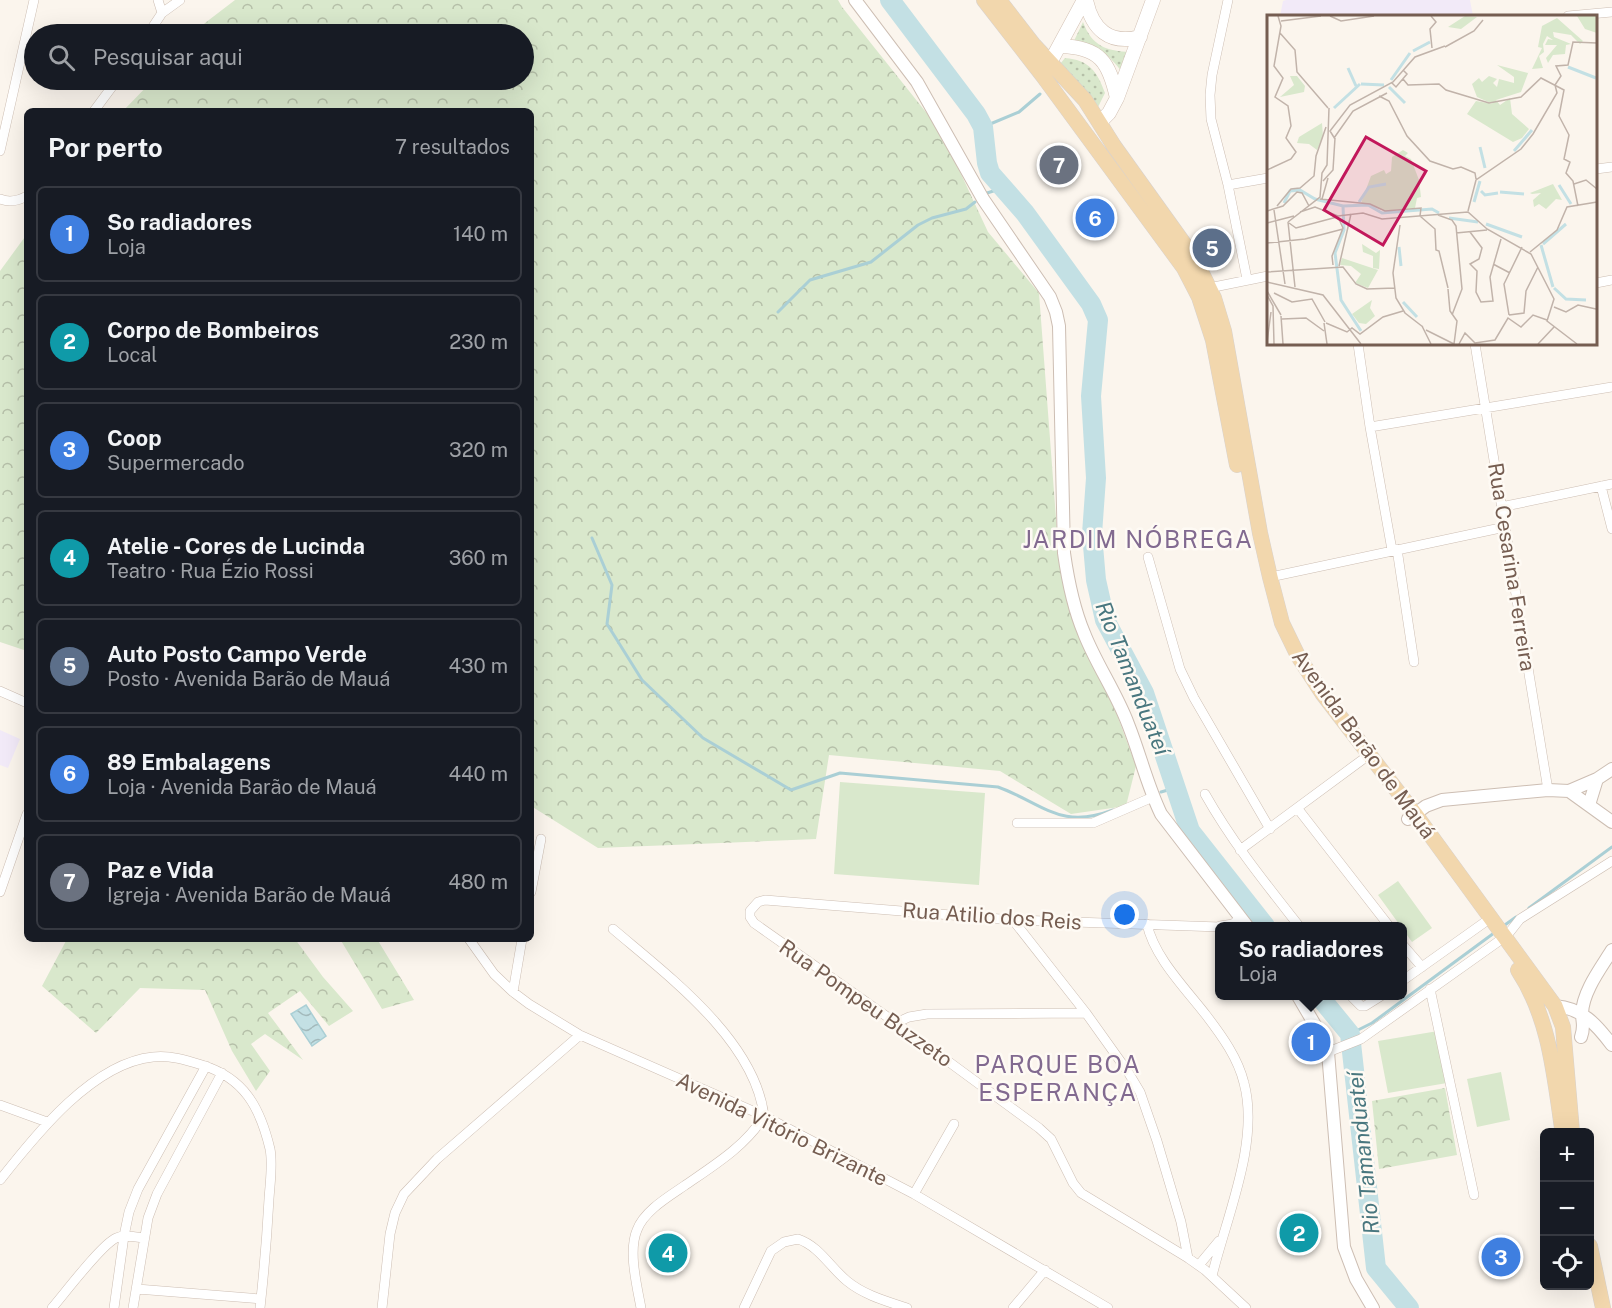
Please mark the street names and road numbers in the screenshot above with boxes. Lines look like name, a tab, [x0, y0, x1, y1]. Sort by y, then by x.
street label: Rua Cesarina Ferreira	[1483, 461, 1541, 673]
street label: Avenida Barão de Mauá	[1287, 645, 1441, 843]
street label: Rua Atilio dos Reis	[901, 897, 1083, 935]
street label: Rua Pompeu Buzzeto	[775, 934, 957, 1072]
street label: Avenida Vitório Brizante	[672, 1067, 892, 1191]

